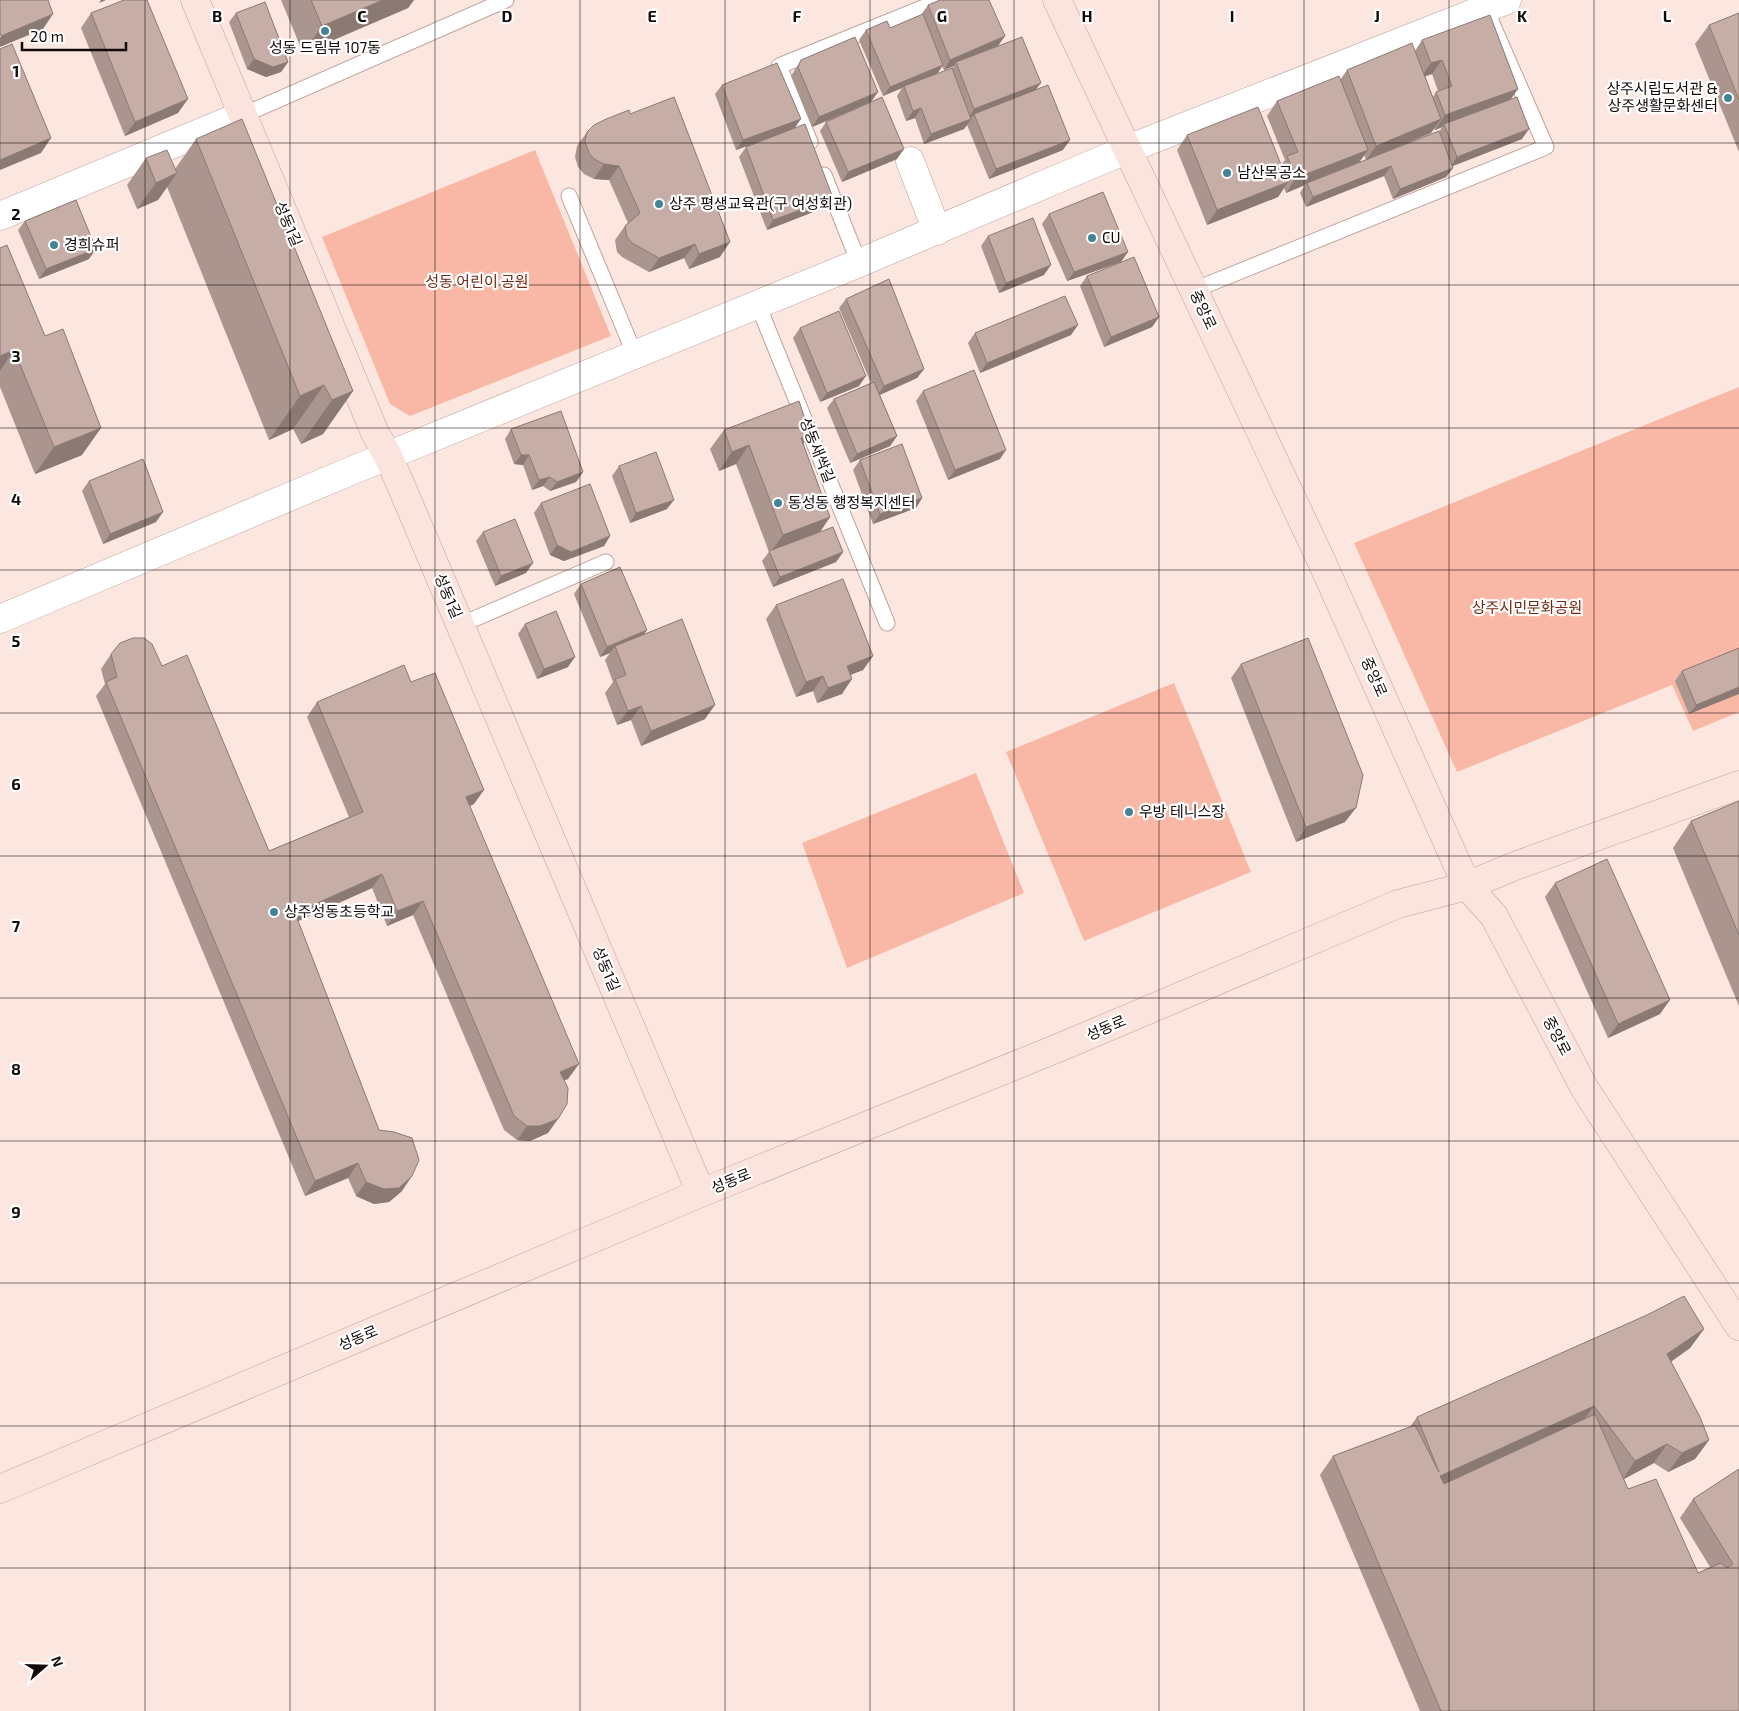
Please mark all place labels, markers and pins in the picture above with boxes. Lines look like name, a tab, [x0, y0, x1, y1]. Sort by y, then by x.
marker: 성동 드림뷰 107동	[319, 25, 331, 37]
place label: 성동 드림뷰 107동	[269, 38, 381, 56]
place label: 상주시립도서관 & 상주생활문화센터	[1606, 79, 1718, 114]
marker: 상주시립도서관 & 상주생활문화센터	[1722, 92, 1734, 104]
place label: 남산목공소	[1237, 163, 1306, 181]
marker: 남산목공소	[1221, 167, 1233, 179]
place label: 상주 평생교육관(구 여성회관)	[669, 194, 852, 212]
marker: 상주 평생교육관(구 여성회관)	[653, 198, 665, 210]
place label: CU	[1102, 228, 1121, 246]
marker: CU	[1086, 232, 1098, 244]
place label: 경희슈퍼	[64, 235, 119, 253]
marker: 경희슈퍼	[48, 239, 60, 251]
place label: 동성동 행정복지센터	[788, 493, 916, 511]
marker: 동성동 행정복지센터	[772, 497, 784, 509]
place label: 우방 테니스장	[1139, 802, 1225, 820]
marker: 우방 테니스장	[1123, 806, 1135, 818]
place label: 상주성동초등학교	[284, 902, 394, 920]
marker: 상주성동초등학교	[268, 906, 280, 918]

